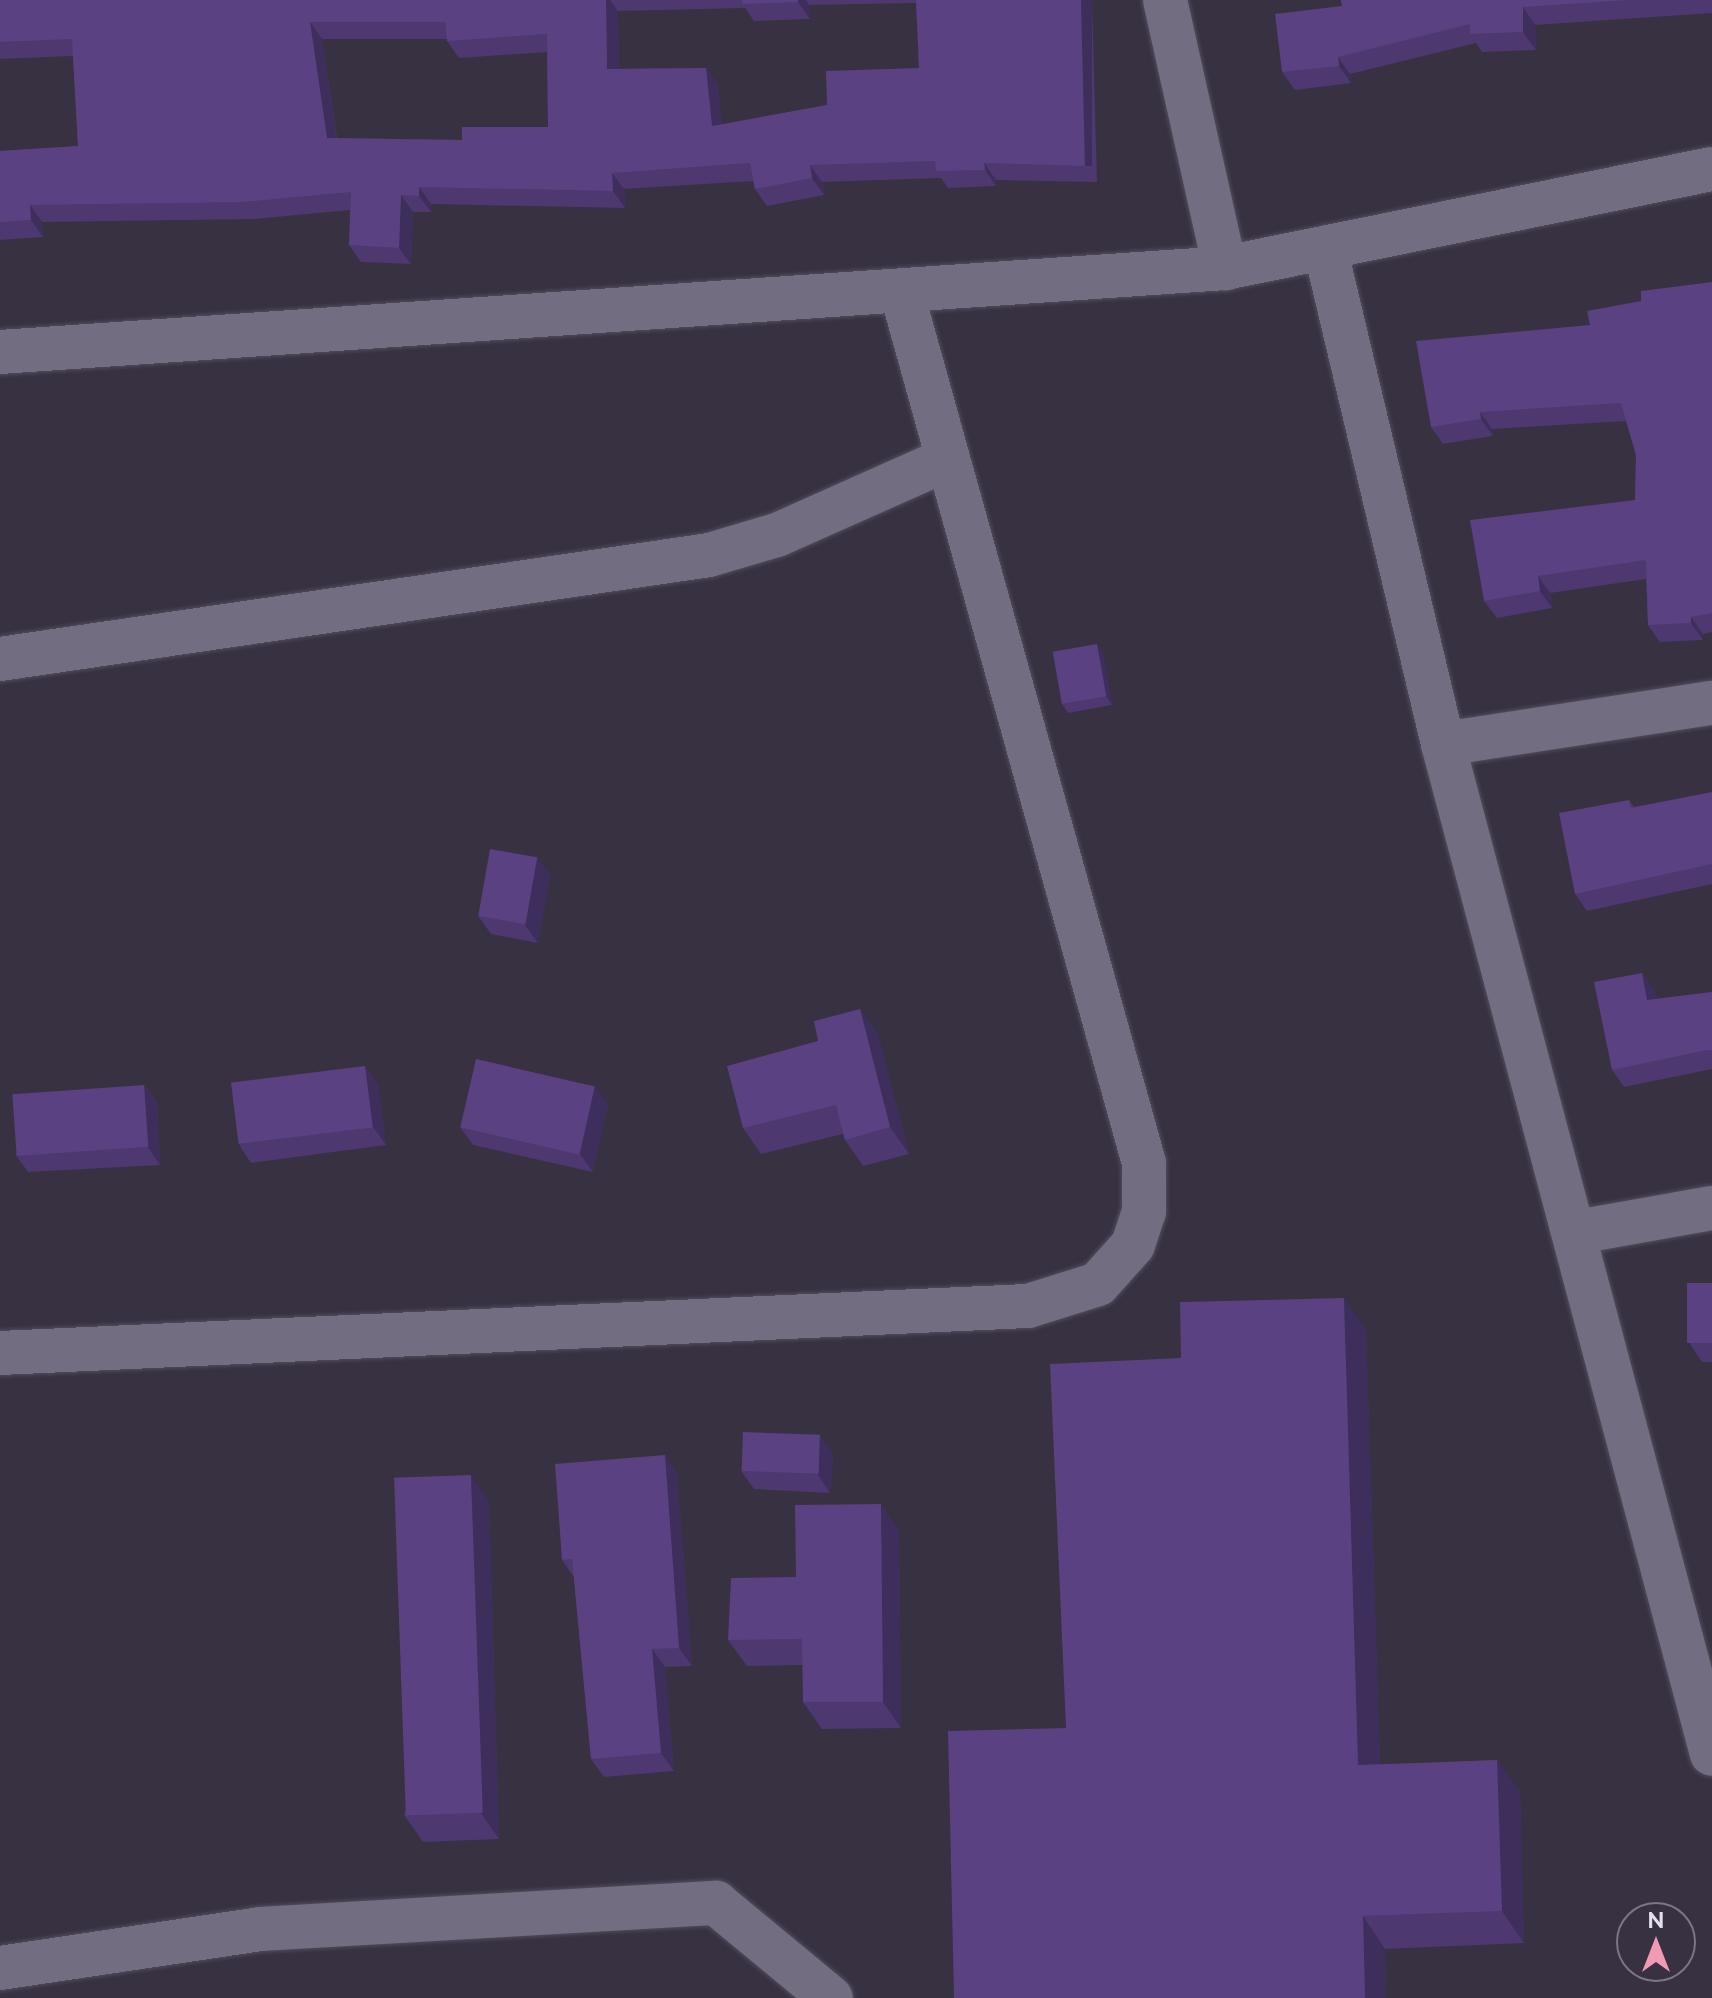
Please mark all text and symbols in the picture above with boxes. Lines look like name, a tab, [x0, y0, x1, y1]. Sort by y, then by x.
north arrow	[1616, 1902, 1696, 1982]
text: N	[1648, 1907, 1664, 1933]

